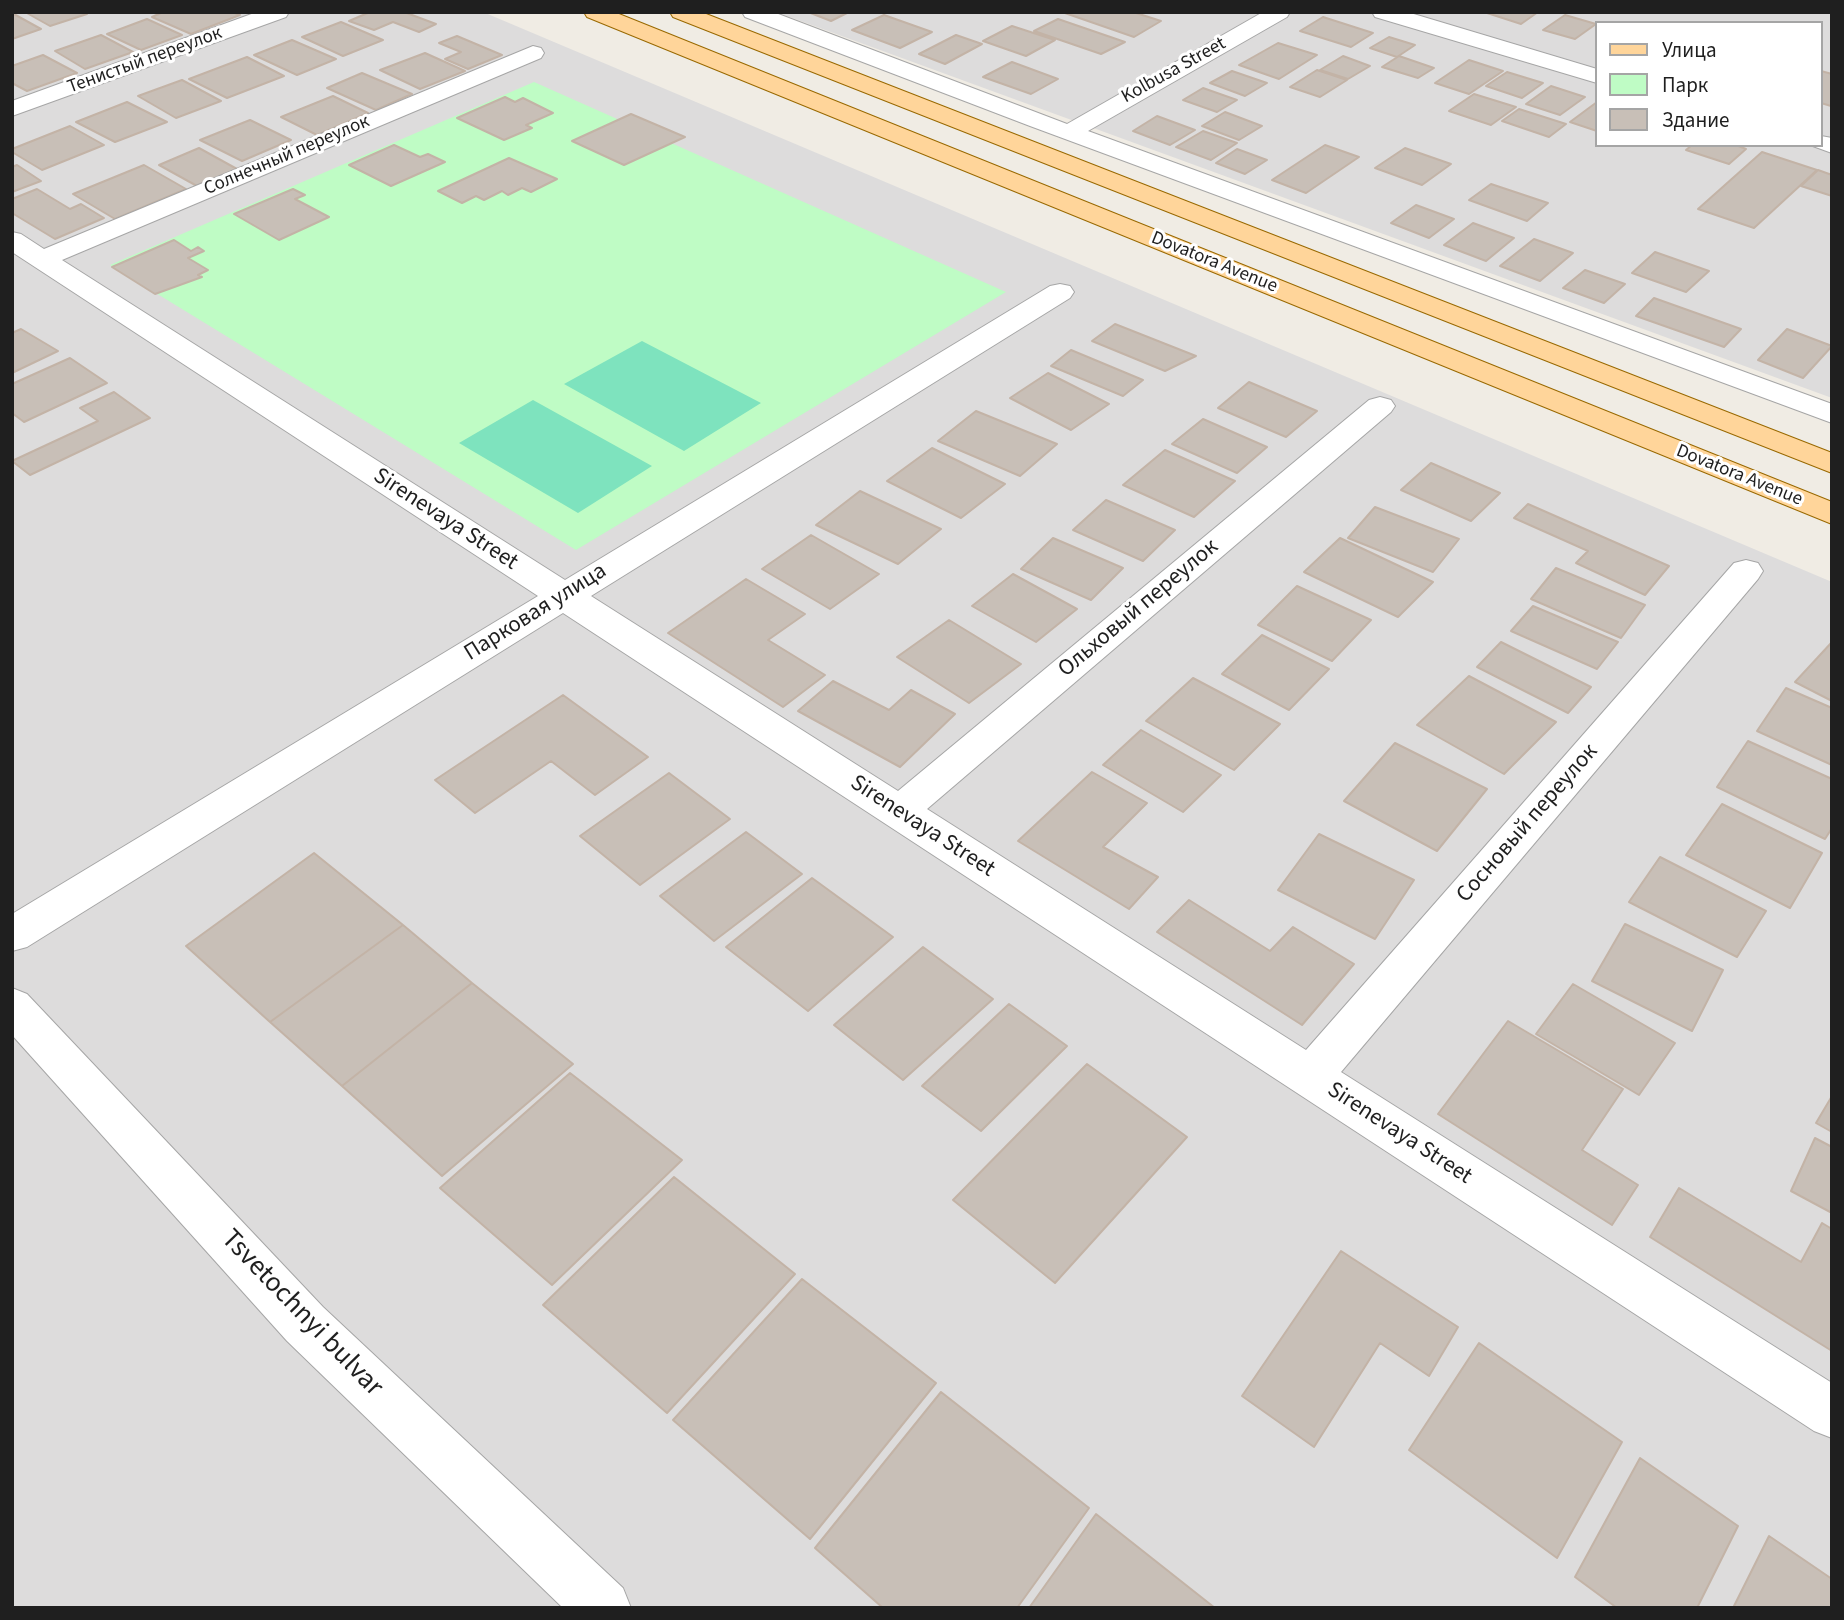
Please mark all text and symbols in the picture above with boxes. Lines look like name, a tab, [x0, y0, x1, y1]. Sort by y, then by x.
legend	[1596, 21, 1823, 147]
street label: Тенистый переулок	[65, 22, 225, 100]
street label: Kolbusa Street	[1118, 33, 1230, 109]
text: Улица	[1662, 35, 1717, 65]
text: Парк	[1662, 70, 1708, 100]
text: Здание	[1662, 105, 1730, 135]
street label: Солнечный переулок	[201, 111, 373, 201]
street label: Dovatora Avenue	[1147, 227, 1281, 299]
street label: Dovatora Avenue	[1672, 440, 1806, 512]
street label: Sirenevaya Street	[367, 463, 523, 577]
street label: Ольховый переулок	[1053, 534, 1225, 684]
street label: Парковая улица	[460, 558, 612, 668]
street label: Сосновый переулок	[1452, 739, 1604, 909]
street label: Sirenevaya Street	[844, 770, 1000, 884]
street label: Sirenevaya Street	[1321, 1077, 1477, 1191]
street label: Tsvetochnyi bulvar	[213, 1224, 389, 1404]

